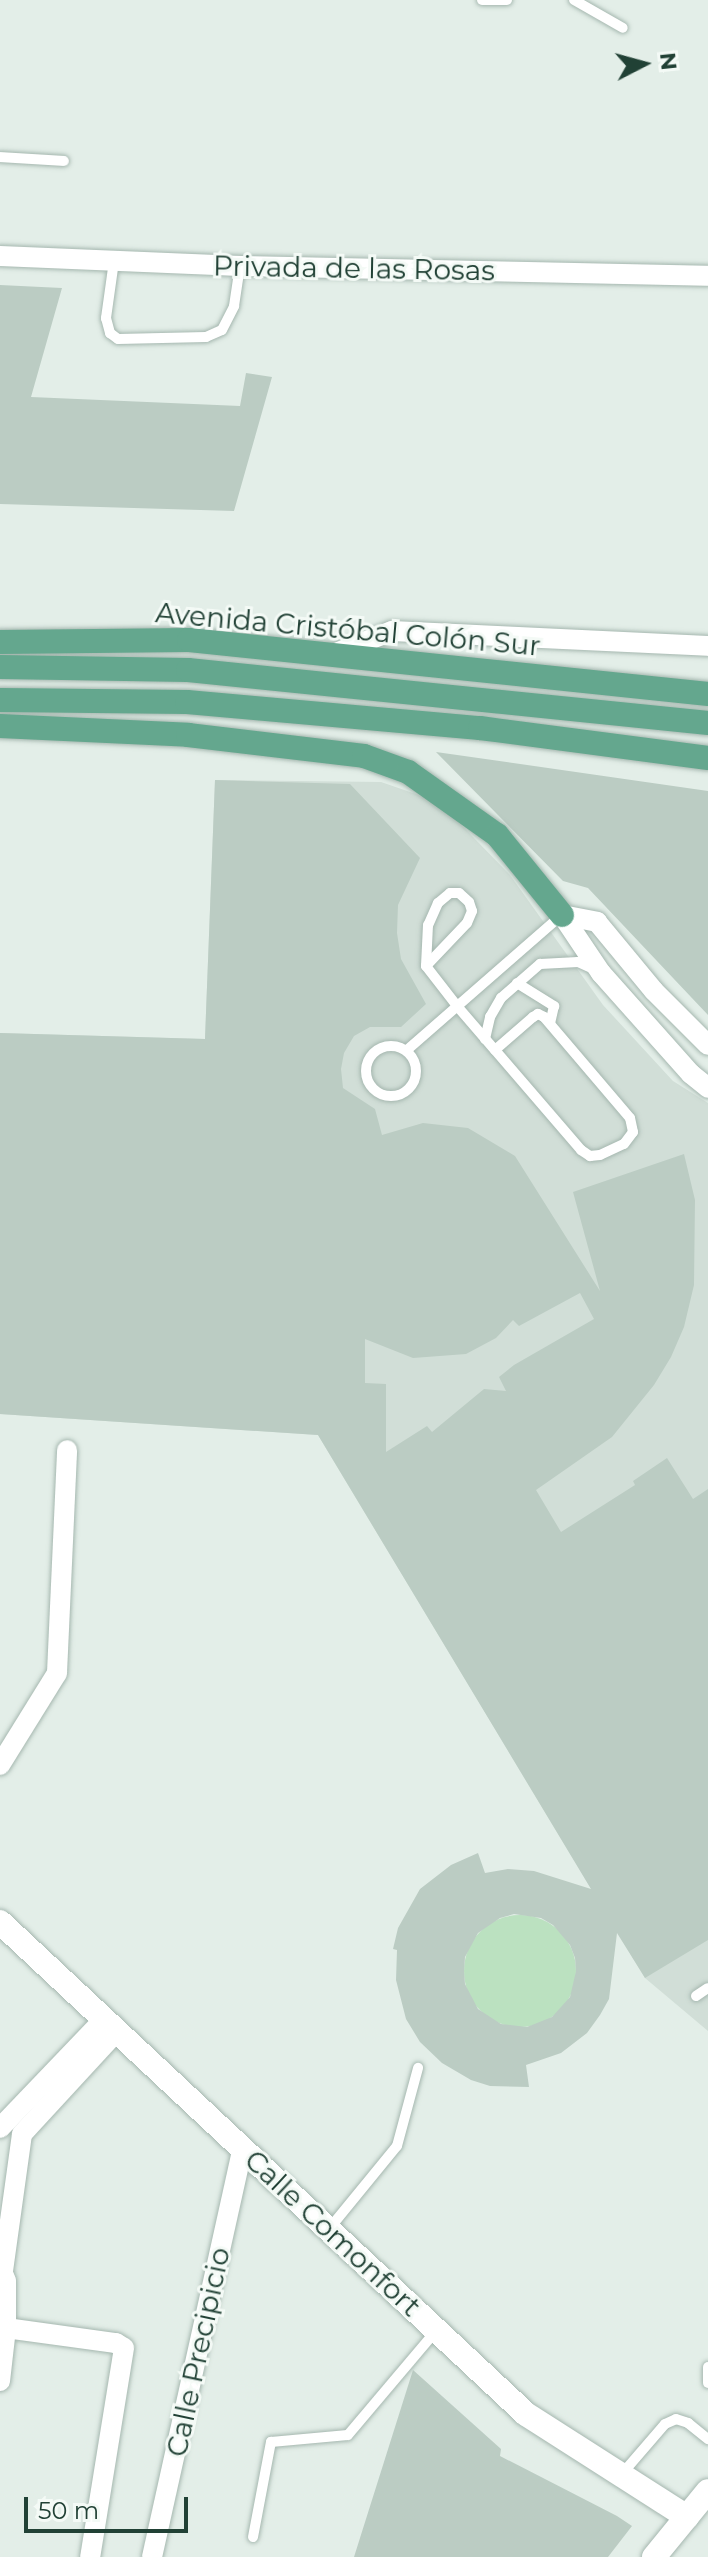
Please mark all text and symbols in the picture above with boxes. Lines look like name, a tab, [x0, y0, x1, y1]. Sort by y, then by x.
north arrow	[604, 24, 684, 104]
text: N	[654, 51, 683, 72]
street label: Privada de las Rosas	[213, 249, 495, 287]
street label: Avenida Cristóbal Colón Sur	[154, 595, 542, 663]
street label: Calle Comonfort	[238, 2143, 428, 2323]
street label: Calle Precipicio	[159, 2244, 237, 2460]
scale bar	[28, 2481, 192, 2531]
text: 50 m	[38, 2496, 99, 2525]

